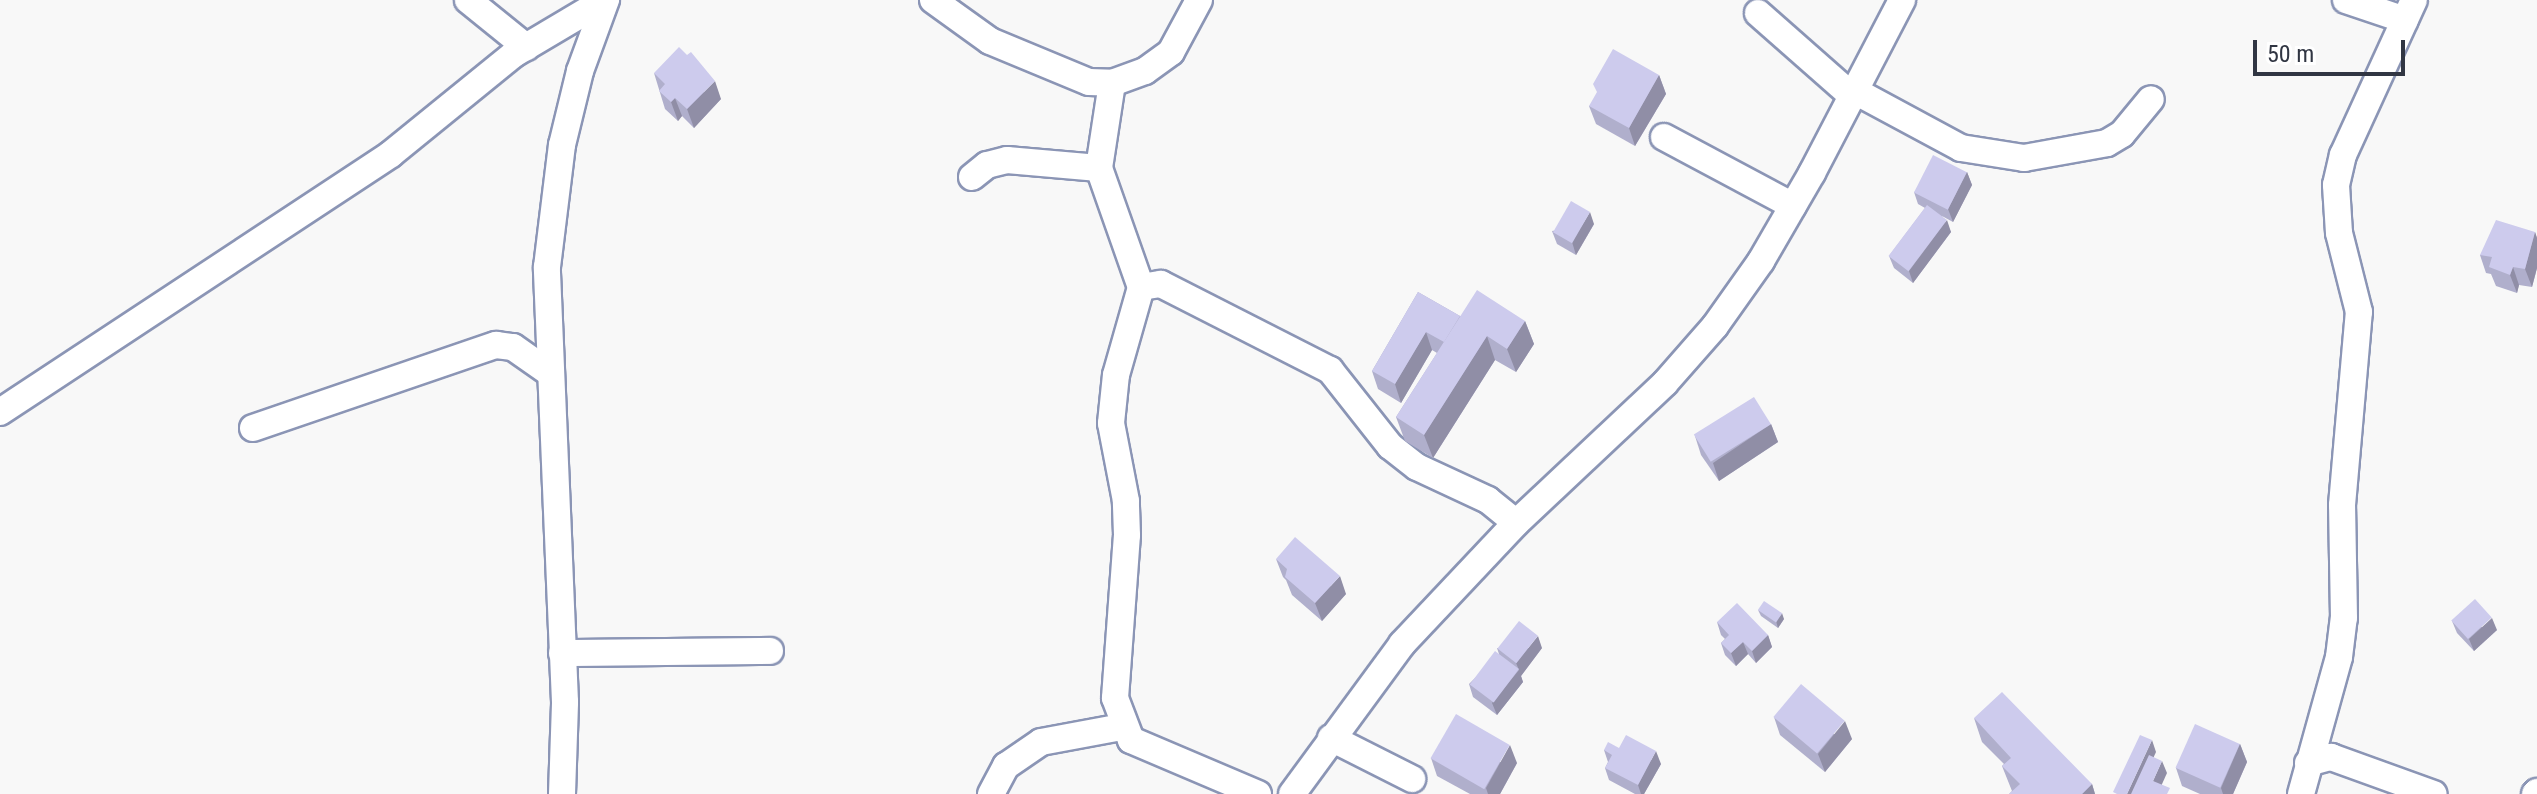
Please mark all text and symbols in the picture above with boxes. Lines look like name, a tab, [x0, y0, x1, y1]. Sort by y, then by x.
scale bar	[2257, 24, 2409, 74]
text: 50 m	[2267, 40, 2314, 68]

